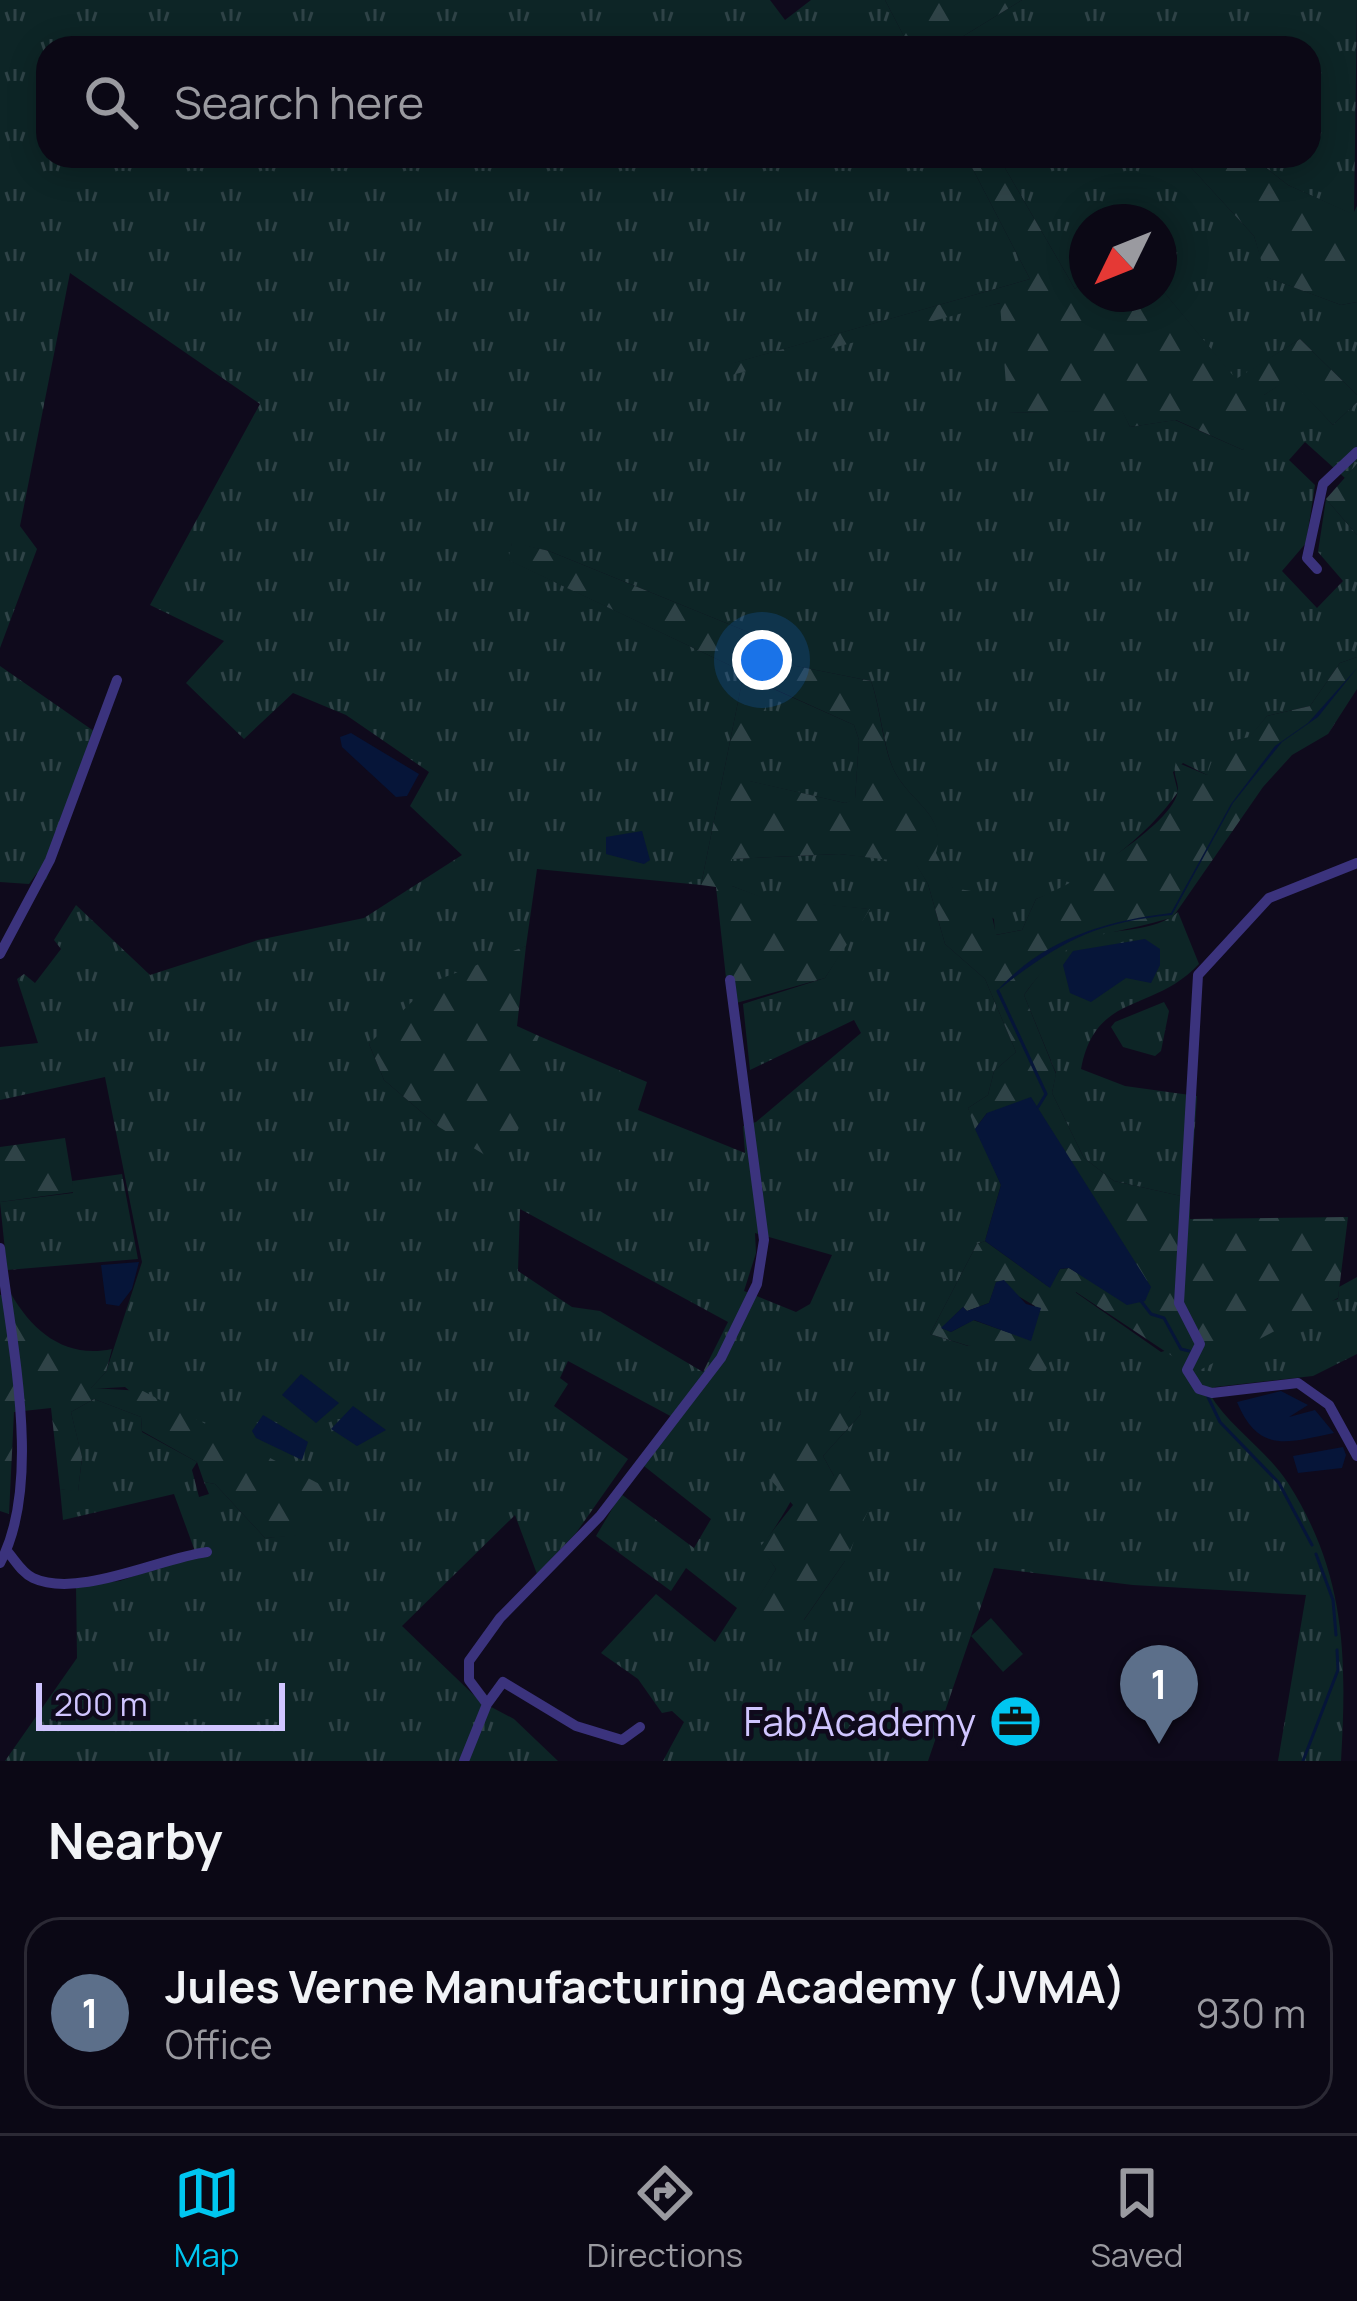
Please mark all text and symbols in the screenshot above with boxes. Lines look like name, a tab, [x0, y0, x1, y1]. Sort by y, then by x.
search box	[36, 36, 1321, 168]
icon: search	[78, 69, 144, 135]
text: Search here	[174, 71, 424, 133]
north arrow	[1069, 204, 1177, 312]
your location	[732, 630, 792, 690]
pin: 1	[1120, 1645, 1198, 1744]
scale bar	[36, 1677, 285, 1730]
text: 200 m	[54, 1681, 148, 1726]
office icon: Fab'Academy	[987, 1693, 1043, 1749]
place label: Fab'Academy	[744, 1694, 976, 1748]
text: Nearby	[48, 1805, 223, 1874]
text: Jules Verne Manufacturing Academy (JVMA)	[165, 1955, 1126, 2017]
text: 1	[81, 1986, 99, 2040]
text: 930 m	[1196, 1986, 1306, 2040]
text: Office	[165, 2017, 273, 2071]
tab: Map	[174, 2160, 240, 2277]
tab: Directions	[587, 2160, 743, 2277]
tab: Saved	[1090, 2160, 1183, 2277]

